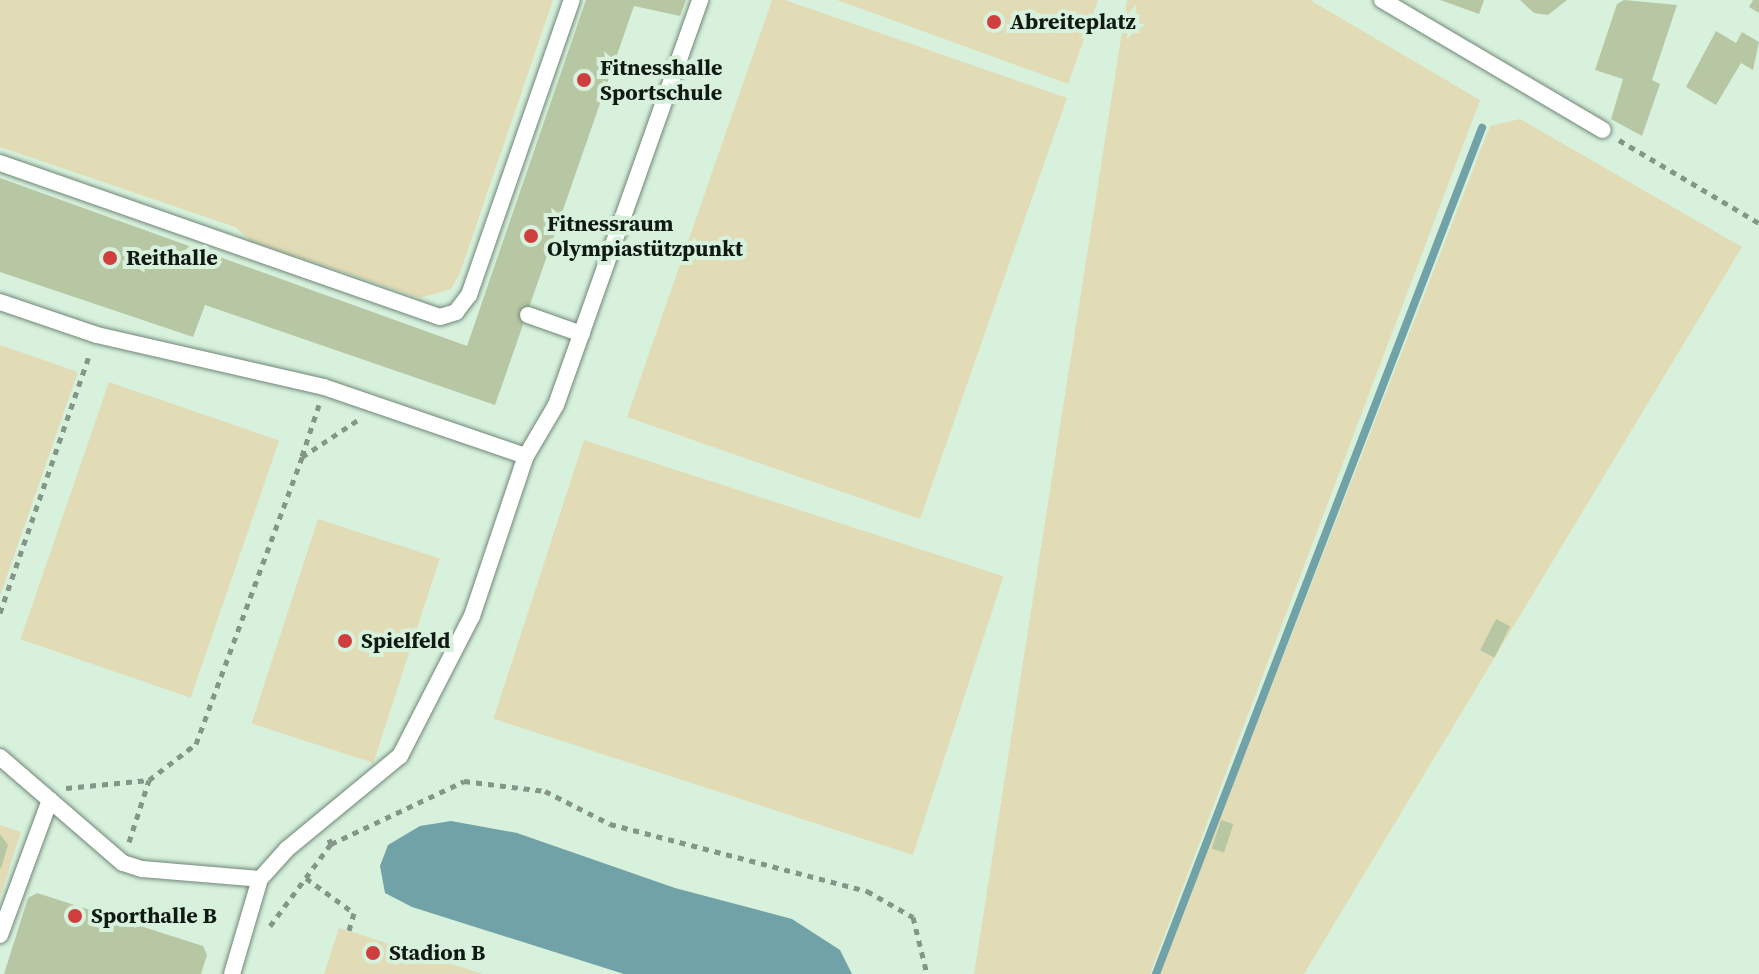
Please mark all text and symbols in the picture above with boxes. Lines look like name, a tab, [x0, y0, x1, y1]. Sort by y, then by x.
place label: Abreiteplatz	[1010, 9, 1136, 35]
marker: Abreiteplatz	[985, 13, 1003, 31]
place label: Fitnesshalle Sportschule	[600, 54, 722, 106]
marker: Fitnesshalle Sportschule	[575, 71, 593, 89]
place label: Fitnessraum Olympiastützpunkt	[547, 210, 743, 262]
marker: Fitnessraum Olympiastützpunkt	[522, 227, 540, 245]
place label: Reithalle	[126, 245, 218, 271]
marker: Reithalle	[101, 249, 119, 267]
place label: Spielfeld	[361, 628, 450, 654]
marker: Spielfeld	[336, 632, 354, 650]
place label: Sporthalle B	[91, 903, 217, 929]
marker: Sporthalle B	[66, 907, 84, 925]
place label: Stadion B	[389, 940, 485, 966]
marker: Stadion B	[364, 944, 382, 962]

